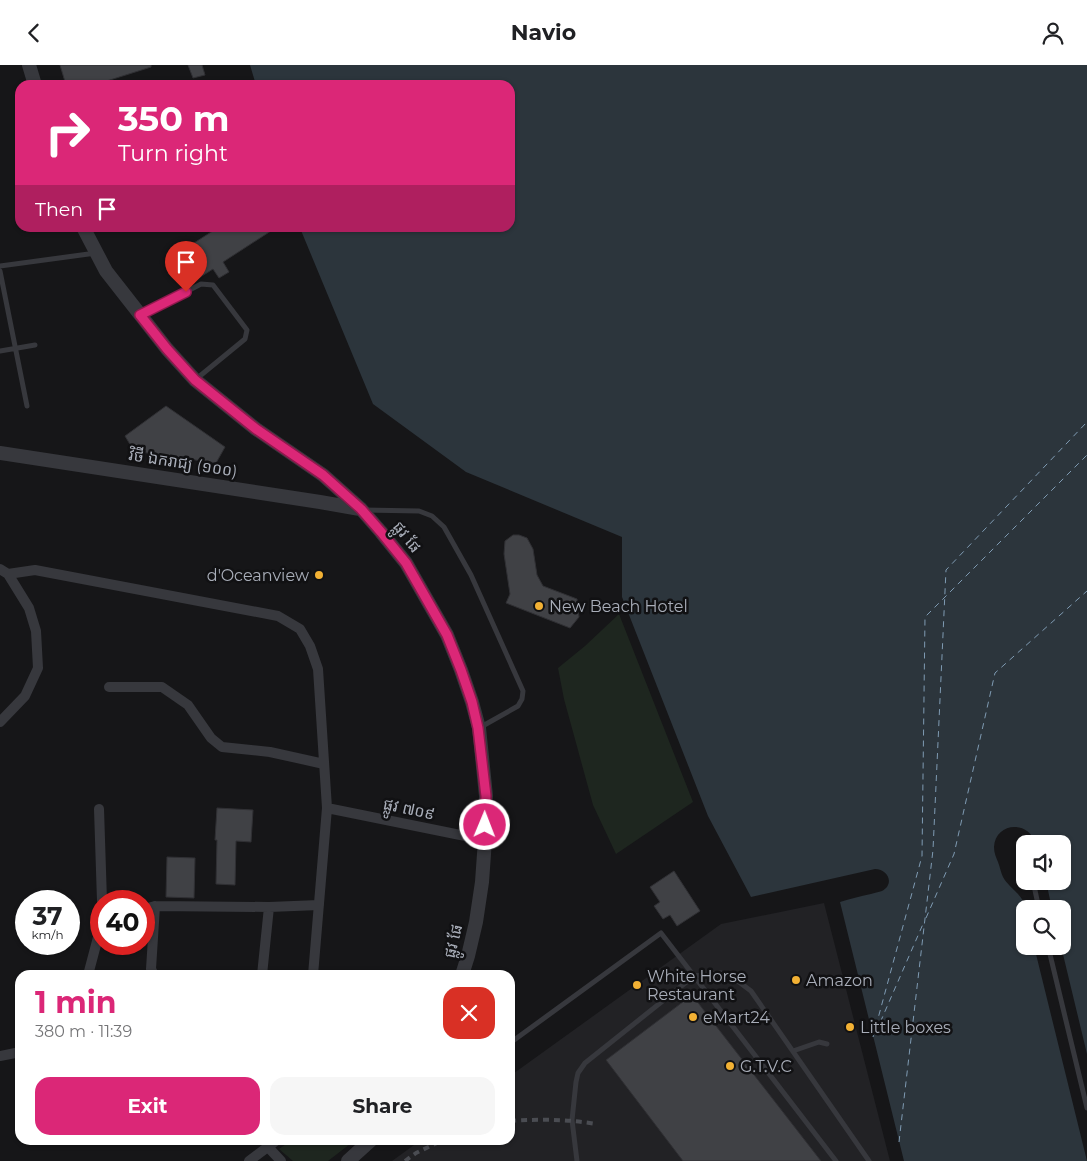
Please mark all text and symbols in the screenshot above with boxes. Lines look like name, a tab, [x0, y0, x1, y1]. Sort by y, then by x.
icon: back	[20, 19, 48, 47]
text: Navio	[511, 19, 576, 46]
icon: person	[1039, 19, 1067, 47]
text: 350 m	[118, 97, 230, 140]
icon: right	[35, 100, 100, 165]
text: Turn right	[118, 140, 228, 167]
icon: arrive	[93, 195, 121, 223]
text: Then	[35, 198, 83, 221]
pin	[165, 241, 207, 292]
icon: arrive	[172, 248, 200, 276]
street label: វិថី ឯករាជ្យ (១០០)	[127, 443, 239, 481]
street label: ផ្លូវ ផែ	[385, 518, 425, 559]
place label: d'Oceanview	[207, 566, 309, 585]
marker: d'Oceanview	[313, 569, 325, 581]
place label: New Beach Hotel	[549, 597, 688, 616]
marker: New Beach Hotel	[533, 600, 545, 612]
street label: ផ្លូវ ៧០៩	[380, 794, 437, 828]
position arrow	[458, 798, 510, 850]
map controls	[1016, 835, 1071, 955]
button: sound	[1016, 835, 1071, 890]
speed limit sign: 40	[90, 890, 155, 955]
button: search	[1016, 900, 1071, 955]
text: 37	[32, 901, 63, 931]
street label: ផ្លូវ ផែ	[440, 922, 471, 961]
text: km/h	[31, 927, 64, 942]
place label: White Horse Restaurant	[647, 967, 746, 1004]
place label: Amazon	[806, 971, 873, 990]
marker: Amazon	[790, 974, 802, 986]
marker: White Horse Restaurant	[631, 979, 643, 991]
text: 1 min	[35, 984, 116, 1021]
button: close	[443, 987, 495, 1039]
place label: eMart24	[703, 1008, 770, 1027]
marker: eMart24	[687, 1011, 699, 1023]
place label: Little boxes	[860, 1018, 951, 1037]
marker: Little boxes	[844, 1021, 856, 1033]
text: 380 m · 11:39	[35, 1022, 132, 1041]
place label: G.T.V.C	[740, 1057, 792, 1076]
marker: G.T.V.C	[724, 1060, 736, 1072]
button: Exit	[35, 1077, 260, 1135]
button: Share	[270, 1077, 495, 1135]

